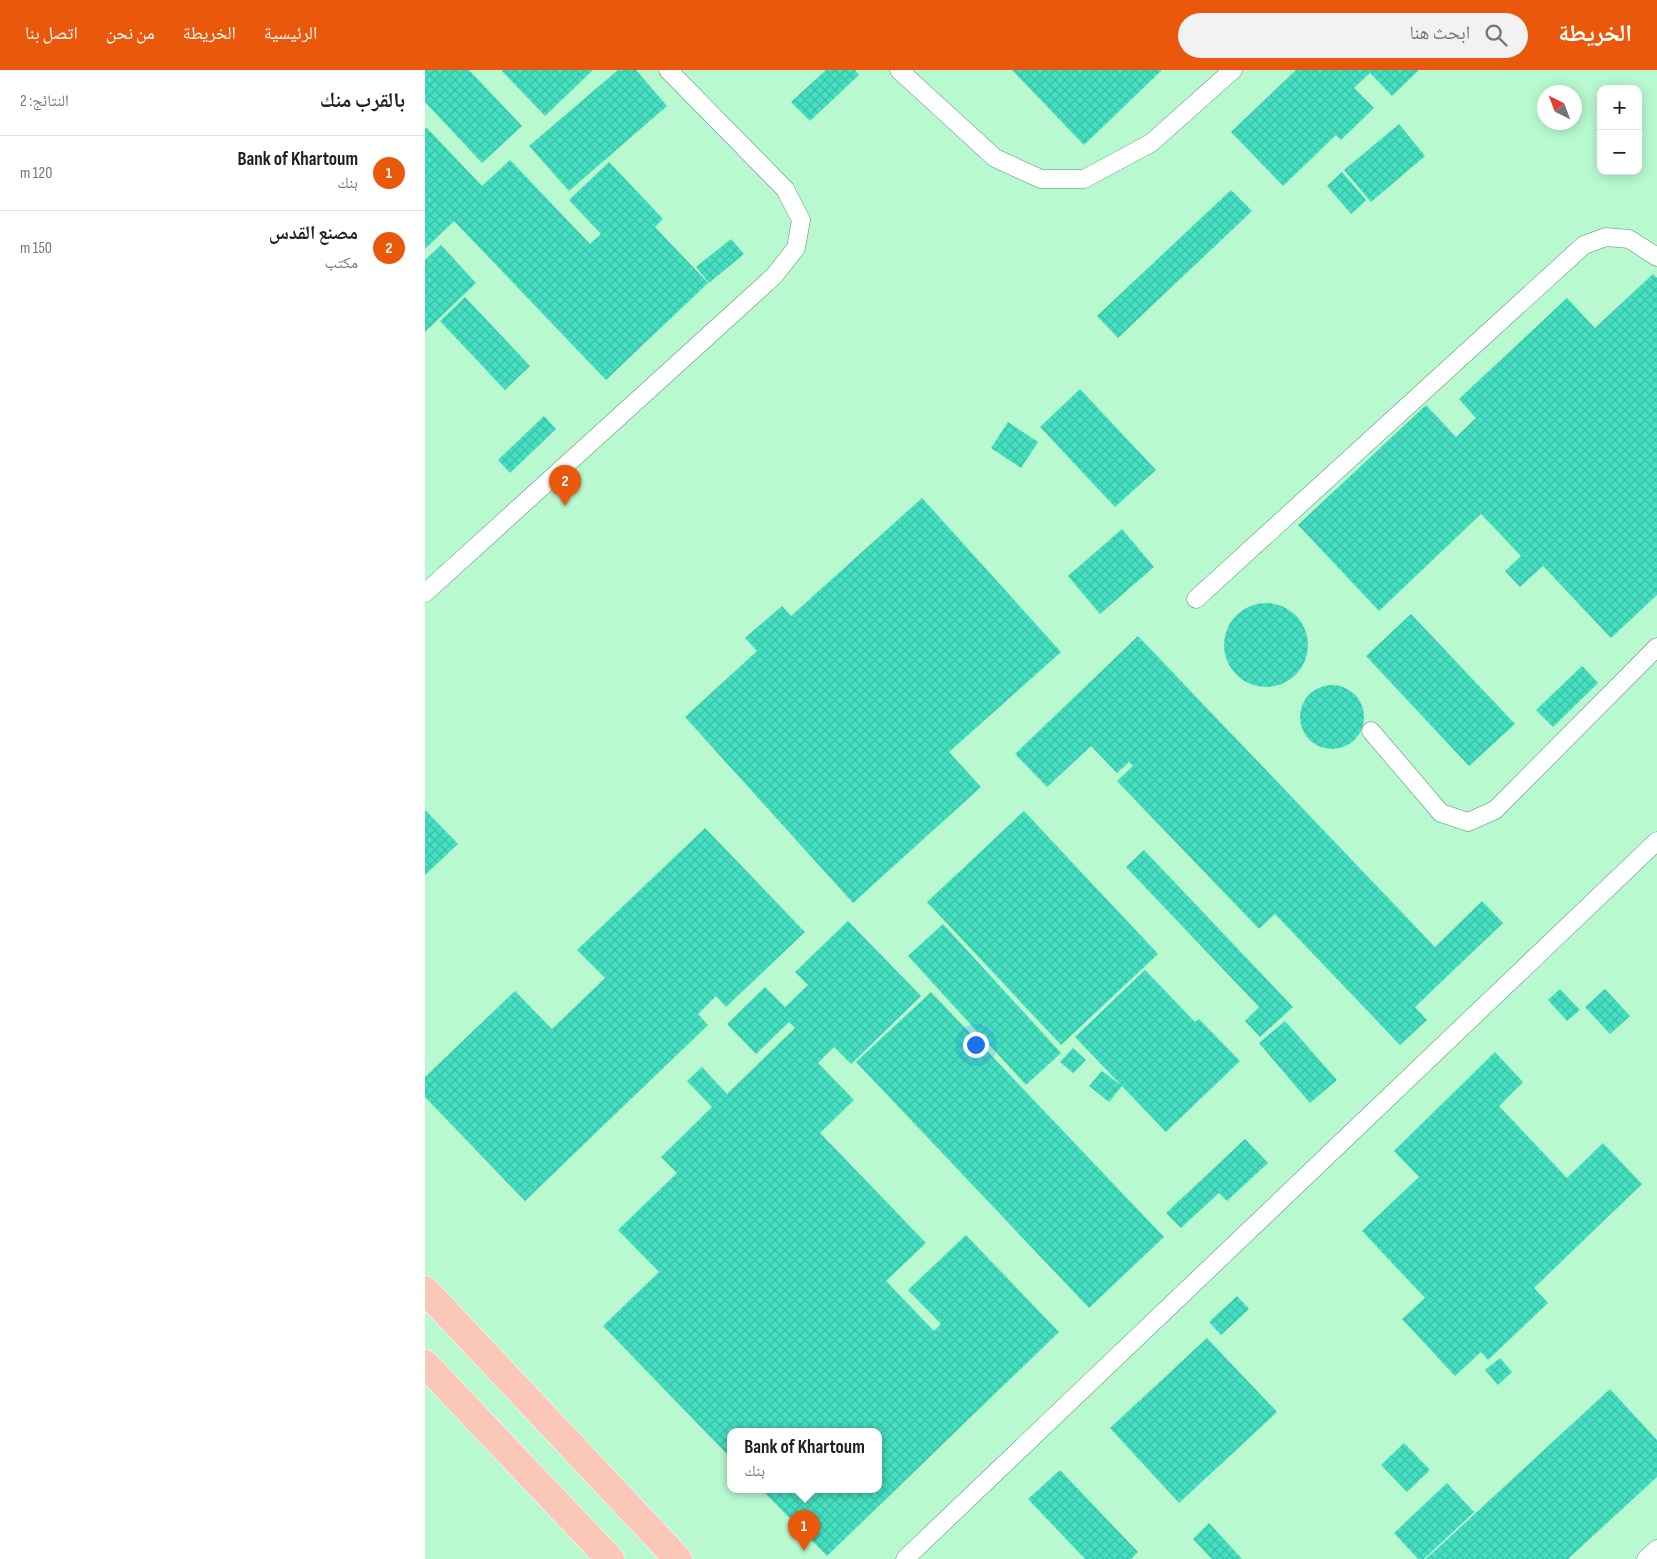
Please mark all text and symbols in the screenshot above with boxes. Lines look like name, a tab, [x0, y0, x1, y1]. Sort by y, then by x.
search box	[1178, 13, 1528, 58]
text: الخريطة	[1558, 19, 1632, 48]
icon: search	[1482, 21, 1510, 49]
text: ابحث هنا	[1409, 22, 1470, 45]
text: اتصل بنا	[25, 23, 78, 44]
text: من نحن	[106, 23, 155, 44]
text: الخريطة	[183, 23, 236, 44]
text: الرئيسية	[264, 23, 317, 44]
north arrow	[1537, 85, 1582, 130]
map controls	[1597, 85, 1642, 175]
button: +	[1597, 85, 1642, 130]
text: بالقرب منك	[320, 88, 405, 113]
text: النتائج: 2	[20, 92, 69, 111]
button: −	[1597, 130, 1642, 175]
text: Bank of Khartoum	[237, 148, 358, 171]
text: 120 m	[20, 164, 52, 183]
text: 1	[386, 164, 392, 183]
text: بنك	[337, 174, 358, 193]
text: مصنع القدس	[269, 222, 358, 245]
text: 150 m	[20, 239, 52, 258]
text: 2	[386, 239, 393, 258]
text: مكتب	[325, 254, 358, 273]
pin: 2	[549, 465, 581, 506]
your location	[963, 1032, 989, 1058]
popup	[727, 1428, 882, 1493]
text: Bank of Khartoum	[744, 1436, 865, 1459]
text: بنك	[744, 1462, 765, 1481]
pin: 1	[788, 1510, 820, 1551]

